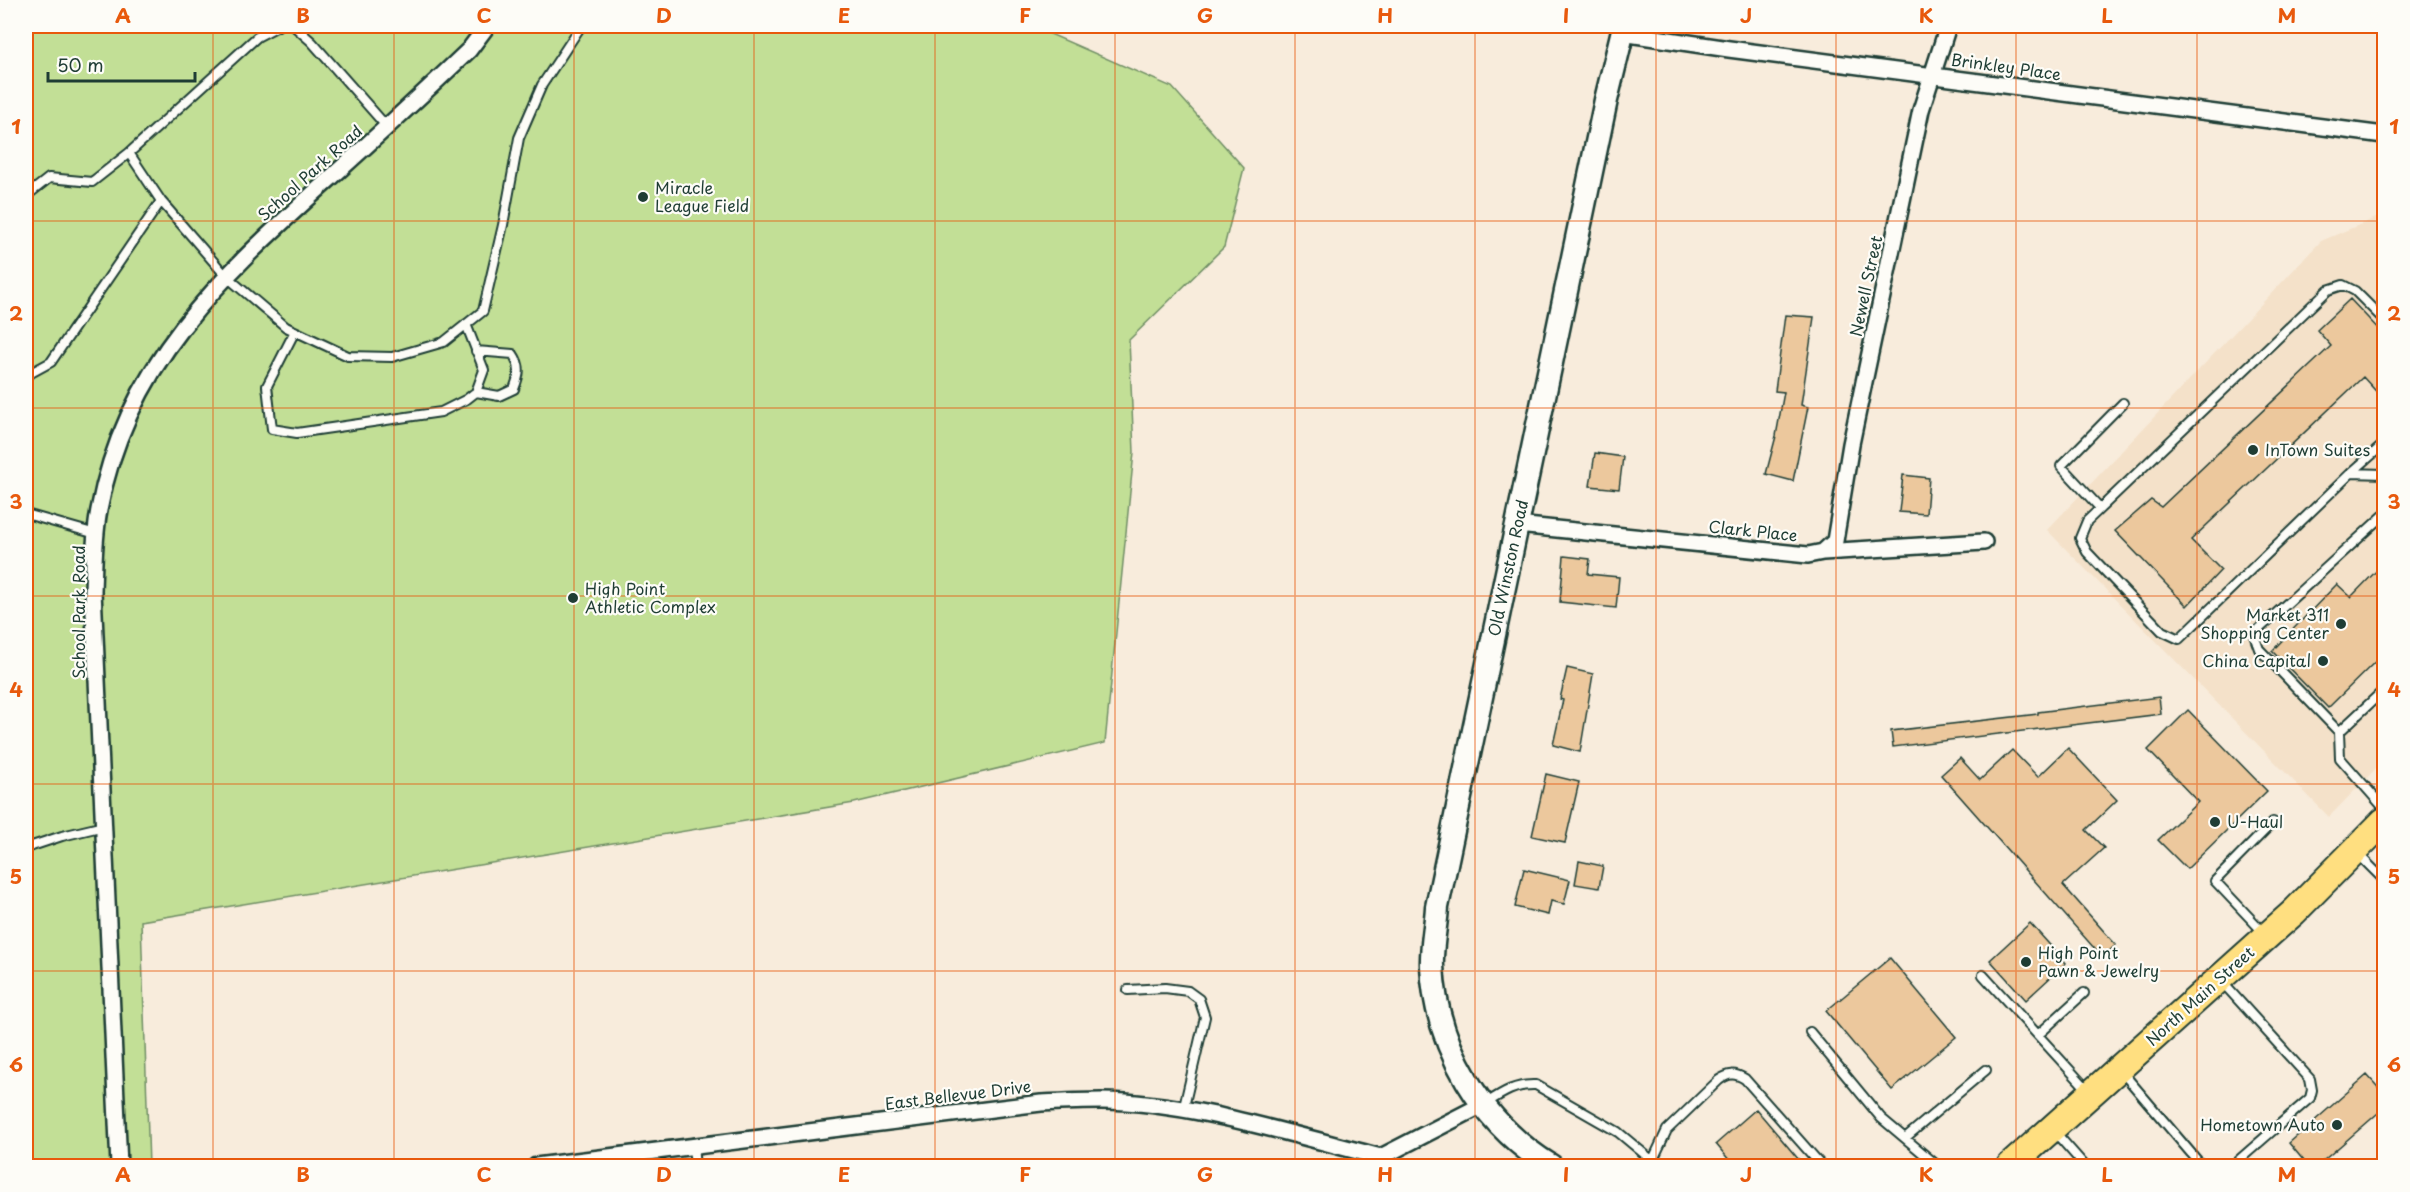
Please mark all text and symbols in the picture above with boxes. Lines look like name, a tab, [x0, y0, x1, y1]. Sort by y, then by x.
text: A	[115, 0, 131, 30]
text: B	[296, 0, 310, 30]
text: C	[476, 0, 492, 30]
text: D	[656, 0, 672, 30]
text: E	[838, 0, 850, 30]
text: F	[1019, 0, 1031, 30]
text: G	[1197, 0, 1213, 30]
text: H	[1377, 0, 1393, 30]
text: I	[1563, 0, 1569, 30]
text: J	[1740, 0, 1752, 30]
text: K	[1919, 0, 1934, 30]
text: L	[2101, 0, 2113, 30]
text: M	[2278, 0, 2296, 30]
scale bar	[48, 45, 195, 83]
street label: Brinkley Place	[1949, 46, 2063, 86]
text: 50 m	[57, 51, 104, 78]
text: 1	[11, 111, 21, 141]
text: 1	[2389, 111, 2399, 141]
street label: School Park Road	[252, 119, 367, 226]
place label: Miracle League Field	[655, 175, 749, 217]
marker: Miracle League Field	[636, 190, 650, 204]
street label: Newell Street	[1843, 233, 1888, 338]
text: 2	[9, 298, 23, 328]
text: 2	[2387, 298, 2401, 328]
place label: InTown Suites	[2265, 437, 2370, 461]
marker: InTown Suites	[2246, 443, 2260, 457]
text: 3	[9, 486, 23, 516]
text: 3	[2387, 486, 2401, 516]
street label: Old Winston Road	[1481, 497, 1533, 638]
street label: Clark Place	[1708, 513, 1799, 547]
street label: School Park Road	[66, 545, 90, 679]
place label: High Point Athletic Complex	[585, 576, 716, 618]
marker: High Point Athletic Complex	[566, 591, 580, 605]
place label: Market 311 Shopping Center	[2200, 602, 2330, 644]
marker: Market 311 Shopping Center	[2334, 617, 2348, 631]
place label: China Capital	[2202, 648, 2311, 672]
marker: China Capital	[2316, 654, 2330, 668]
text: 4	[9, 674, 23, 704]
text: 4	[2387, 674, 2401, 704]
place label: U-Haul	[2227, 809, 2283, 833]
marker: U-Haul	[2208, 815, 2222, 829]
text: 5	[10, 861, 22, 891]
text: 5	[2388, 861, 2400, 891]
place label: High Point Pawn & Jewelry	[2038, 940, 2159, 982]
street label: North Main Street	[2140, 940, 2259, 1051]
marker: High Point Pawn & Jewelry	[2019, 955, 2033, 969]
text: 6	[9, 1049, 23, 1079]
text: 6	[2387, 1049, 2401, 1079]
street label: East Bellevue Drive	[883, 1073, 1032, 1115]
place label: Hometown Auto	[2200, 1112, 2325, 1136]
marker: Hometown Auto	[2330, 1118, 2344, 1132]
text: A	[115, 1159, 131, 1189]
text: B	[296, 1159, 310, 1189]
text: C	[476, 1159, 492, 1189]
text: D	[656, 1159, 672, 1189]
text: E	[838, 1159, 850, 1189]
text: F	[1019, 1159, 1031, 1189]
text: G	[1197, 1159, 1213, 1189]
text: H	[1377, 1159, 1393, 1189]
text: I	[1563, 1159, 1569, 1189]
text: J	[1740, 1159, 1752, 1189]
text: K	[1919, 1159, 1934, 1189]
text: L	[2101, 1159, 2113, 1189]
text: M	[2278, 1159, 2296, 1189]

